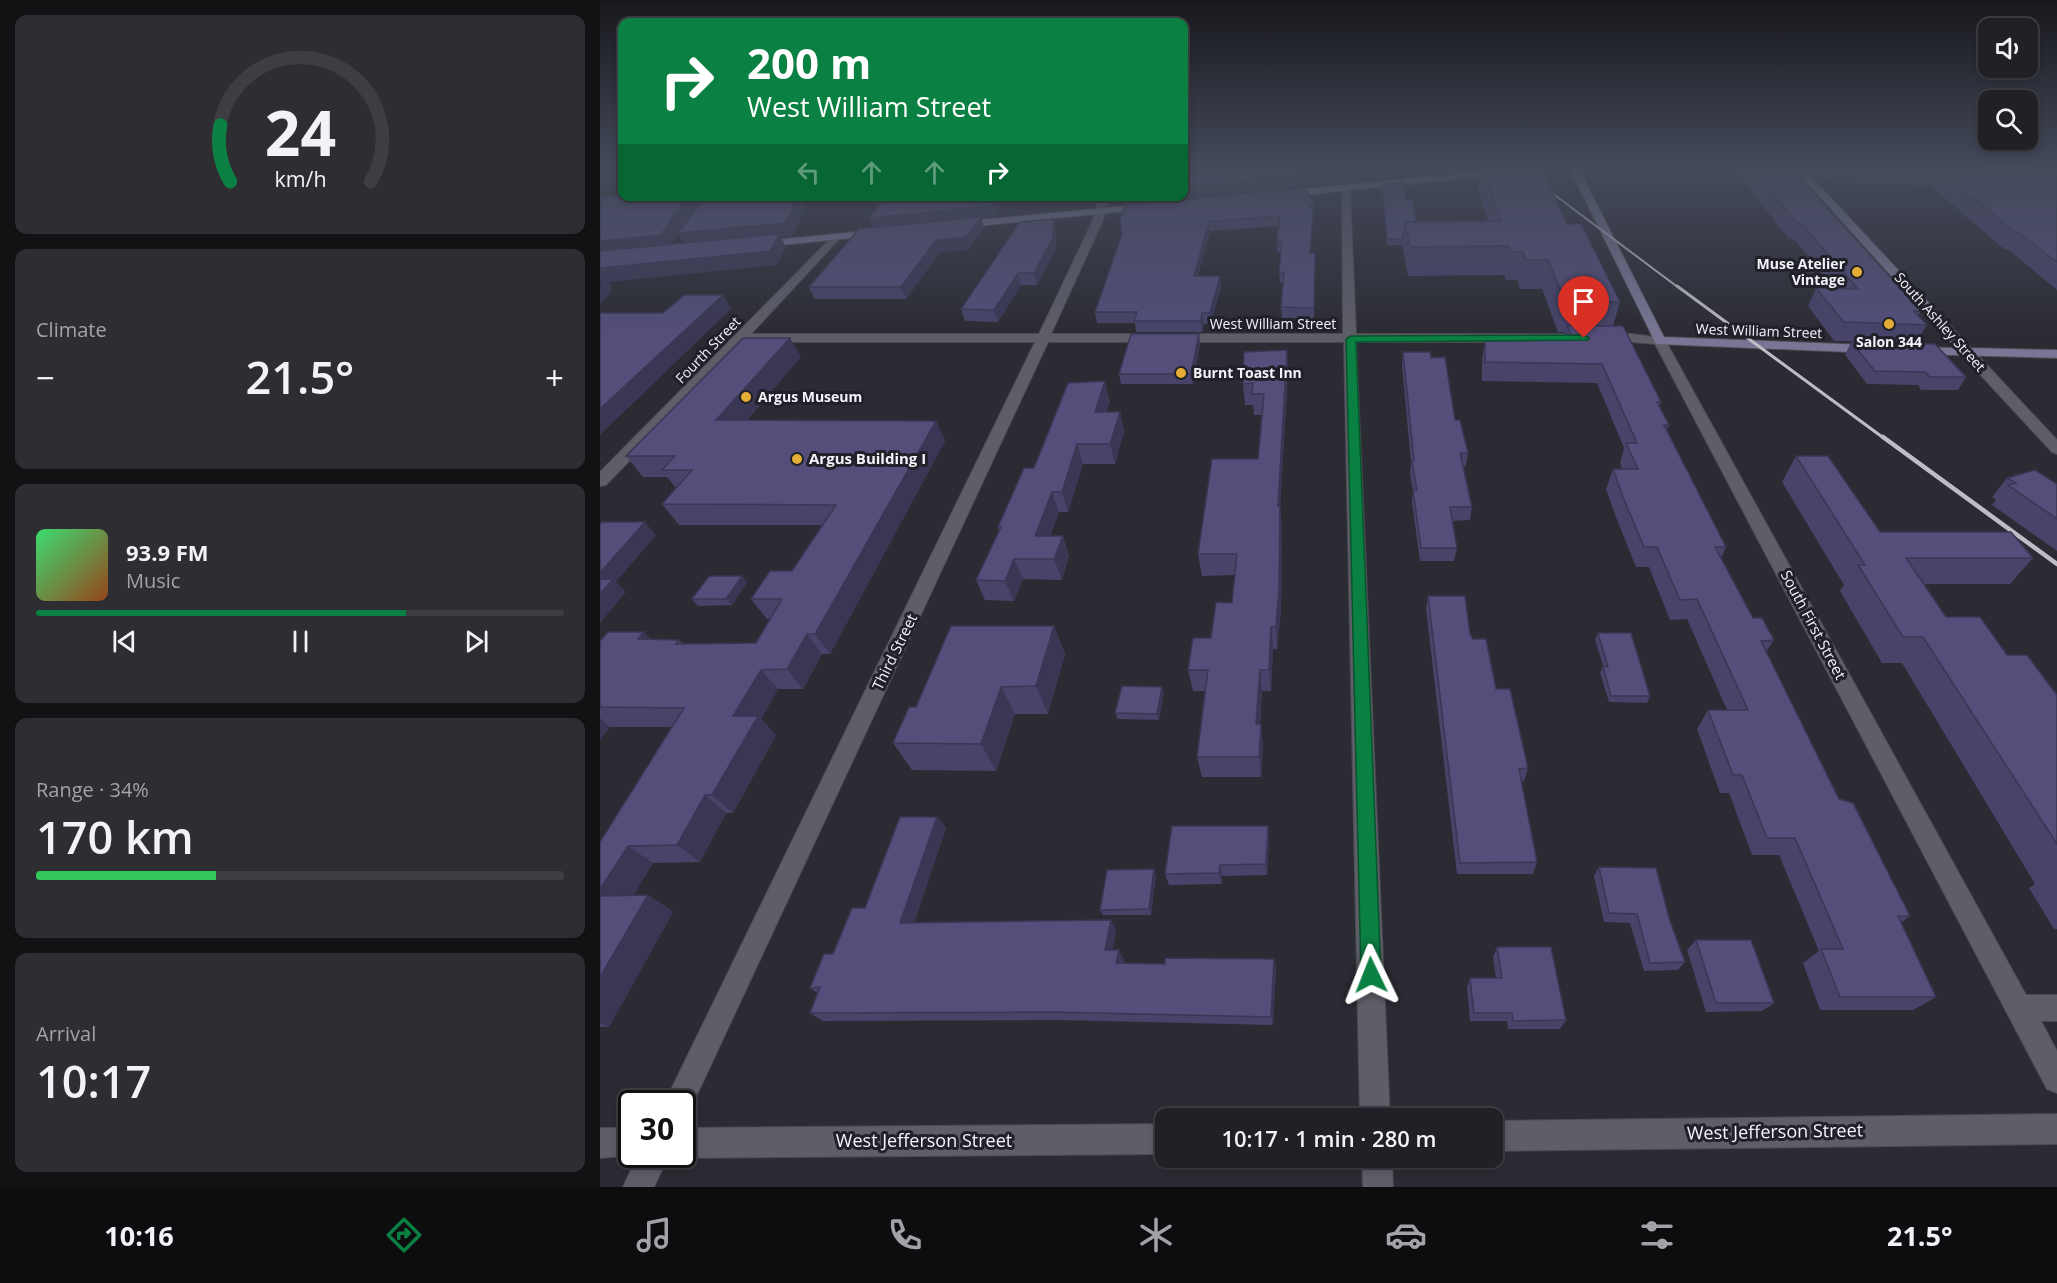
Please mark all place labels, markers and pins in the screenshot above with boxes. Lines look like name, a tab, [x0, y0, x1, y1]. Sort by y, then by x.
place label: Muse Atelier Vintage	[1757, 254, 1846, 289]
marker: Muse Atelier Vintage	[1850, 265, 1864, 279]
pin	[1558, 276, 1609, 338]
marker: Salon 344	[1882, 317, 1896, 331]
place label: Salon 344	[1856, 332, 1922, 351]
place label: Burnt Toast Inn	[1193, 363, 1302, 382]
marker: Burnt Toast Inn	[1174, 366, 1188, 380]
place label: Argus Museum	[758, 387, 862, 406]
marker: Argus Museum	[739, 390, 753, 404]
place label: Argus Building I	[809, 448, 926, 468]
marker: Argus Building I	[790, 452, 804, 466]

